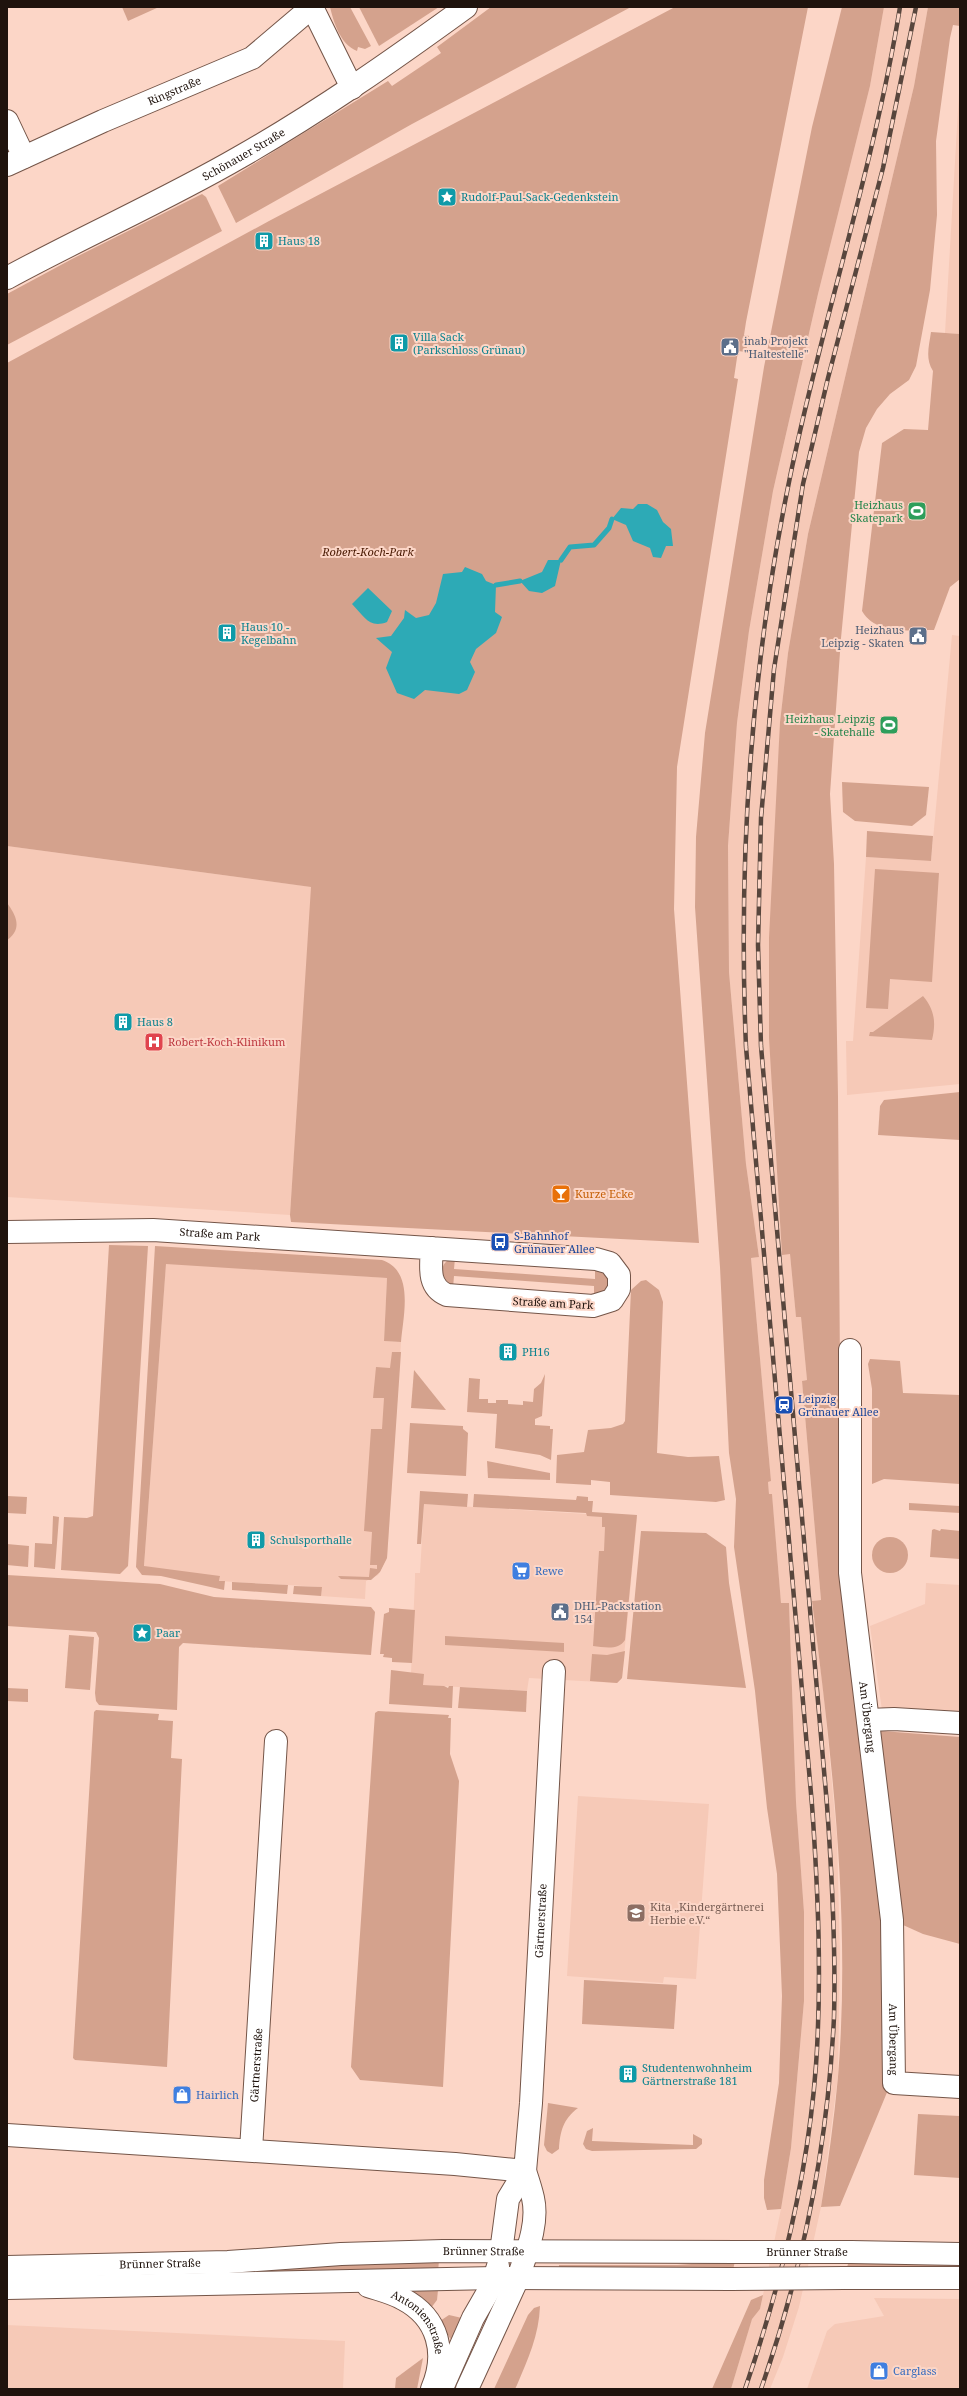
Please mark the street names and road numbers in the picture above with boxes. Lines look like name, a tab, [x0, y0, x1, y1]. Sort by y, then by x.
street label: Ringstraße	[145, 72, 203, 108]
street label: Schönauer Straße	[199, 124, 288, 184]
street label: Straße am Park	[179, 1224, 261, 1244]
street label: Straße am Park	[512, 1293, 594, 1312]
street label: Am Übergang	[856, 1680, 880, 1754]
street label: Gärtnerstraße	[531, 1883, 550, 1958]
street label: Am Übergang	[886, 2003, 902, 2076]
street label: Gärtnerstraße	[246, 2027, 265, 2103]
street label: Brünner Straße	[443, 2243, 525, 2258]
street label: Brünner Straße	[766, 2244, 848, 2259]
street label: Brünner Straße	[119, 2255, 201, 2271]
street label: Antonienstraße	[389, 2286, 447, 2355]

